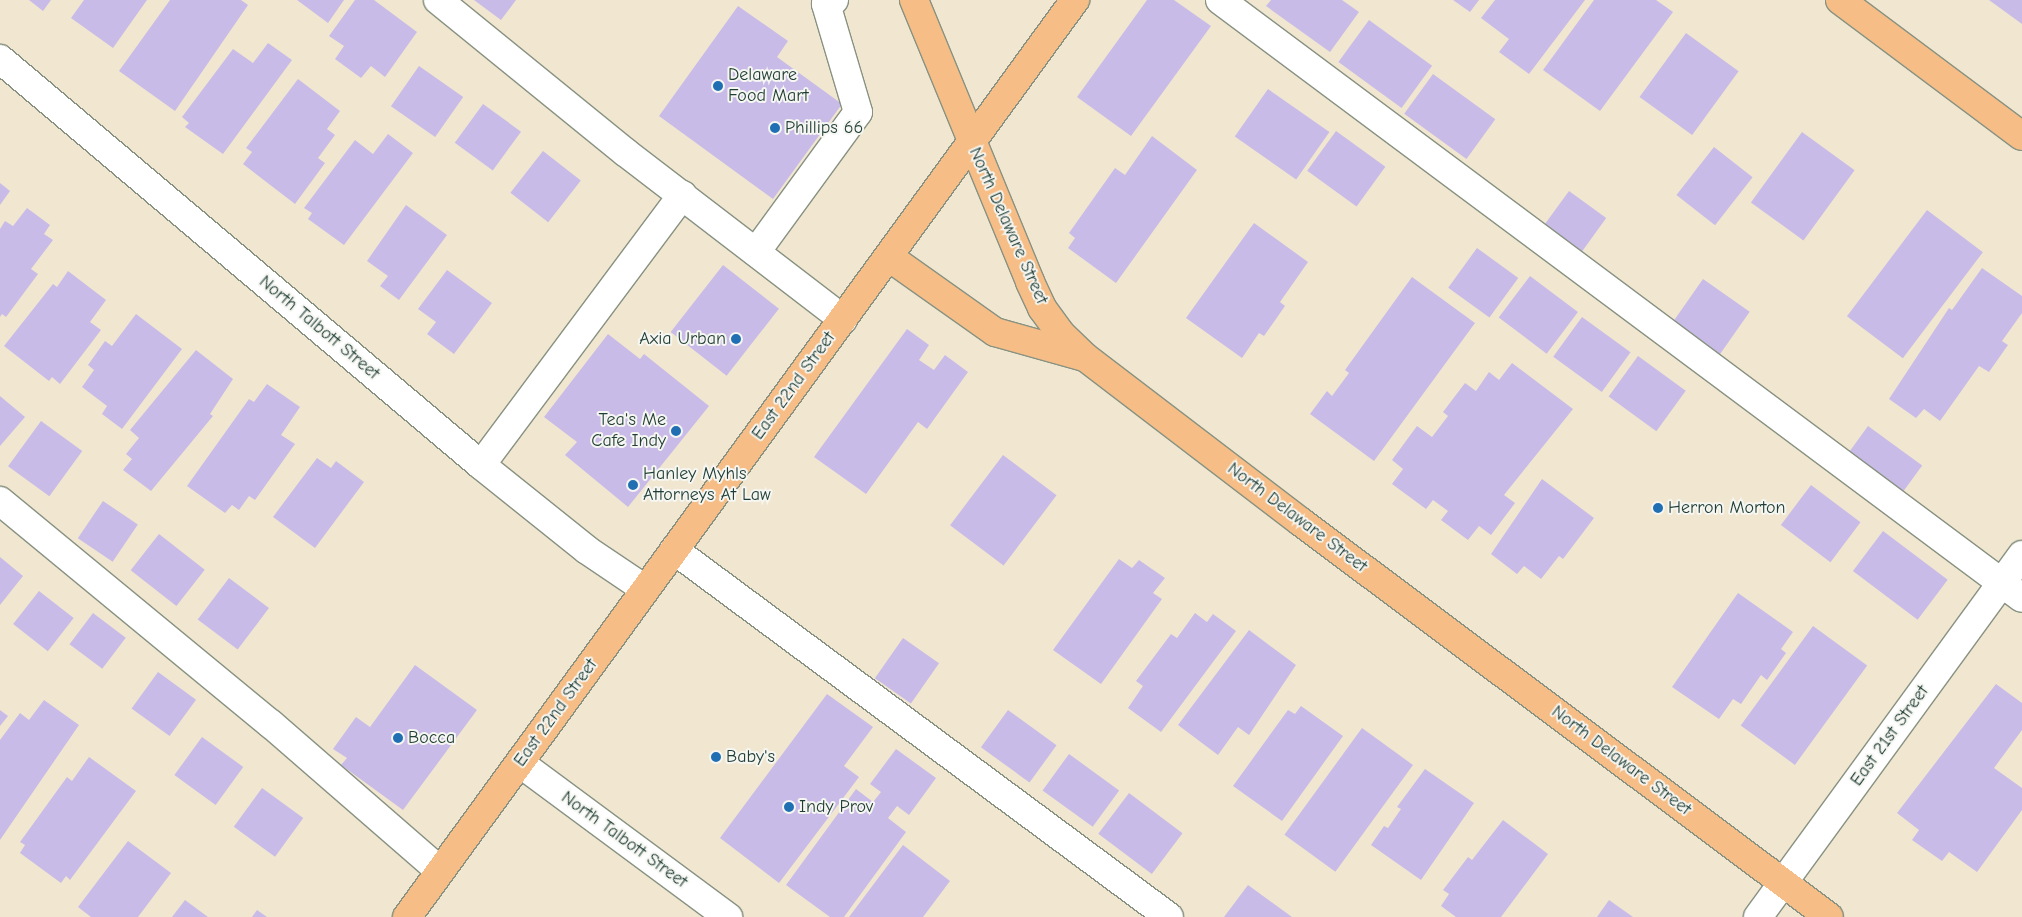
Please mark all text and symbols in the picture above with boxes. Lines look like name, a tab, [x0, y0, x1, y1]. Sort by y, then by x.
place label: Delaware Food Mart	[728, 65, 809, 108]
marker: Delaware Food Mart	[712, 80, 724, 92]
place label: Phillips 66	[785, 117, 863, 139]
marker: Phillips 66	[769, 122, 781, 134]
street label: North Delaware Street	[964, 144, 1052, 308]
street label: North Talbott Street	[254, 271, 384, 385]
place label: Axia Urban	[639, 328, 726, 350]
street label: East 22nd Street	[748, 328, 840, 444]
marker: Axia Urban	[730, 333, 742, 345]
place label: Tea's Me Cafe Indy	[591, 410, 666, 452]
marker: Tea's Me Cafe Indy	[670, 425, 682, 437]
street label: North Delaware Street	[1223, 458, 1371, 578]
place label: Hanley Myhls Attorneys At Law	[643, 464, 771, 506]
marker: Hanley Myhls Attorneys At Law	[627, 479, 639, 491]
place label: Herron Morton	[1668, 497, 1785, 519]
marker: Herron Morton	[1652, 502, 1664, 514]
street label: East 22nd Street	[510, 655, 602, 771]
street label: East 21st Street	[1846, 681, 1934, 791]
street label: North Delaware Street	[1547, 701, 1695, 821]
place label: Bocca	[408, 727, 455, 749]
marker: Bocca	[392, 732, 404, 744]
place label: Baby's	[726, 746, 775, 768]
marker: Baby's	[710, 751, 722, 763]
street label: North Talbott Street	[557, 787, 691, 893]
place label: Indy Prov	[799, 796, 873, 818]
marker: Indy Prov	[783, 801, 795, 813]

